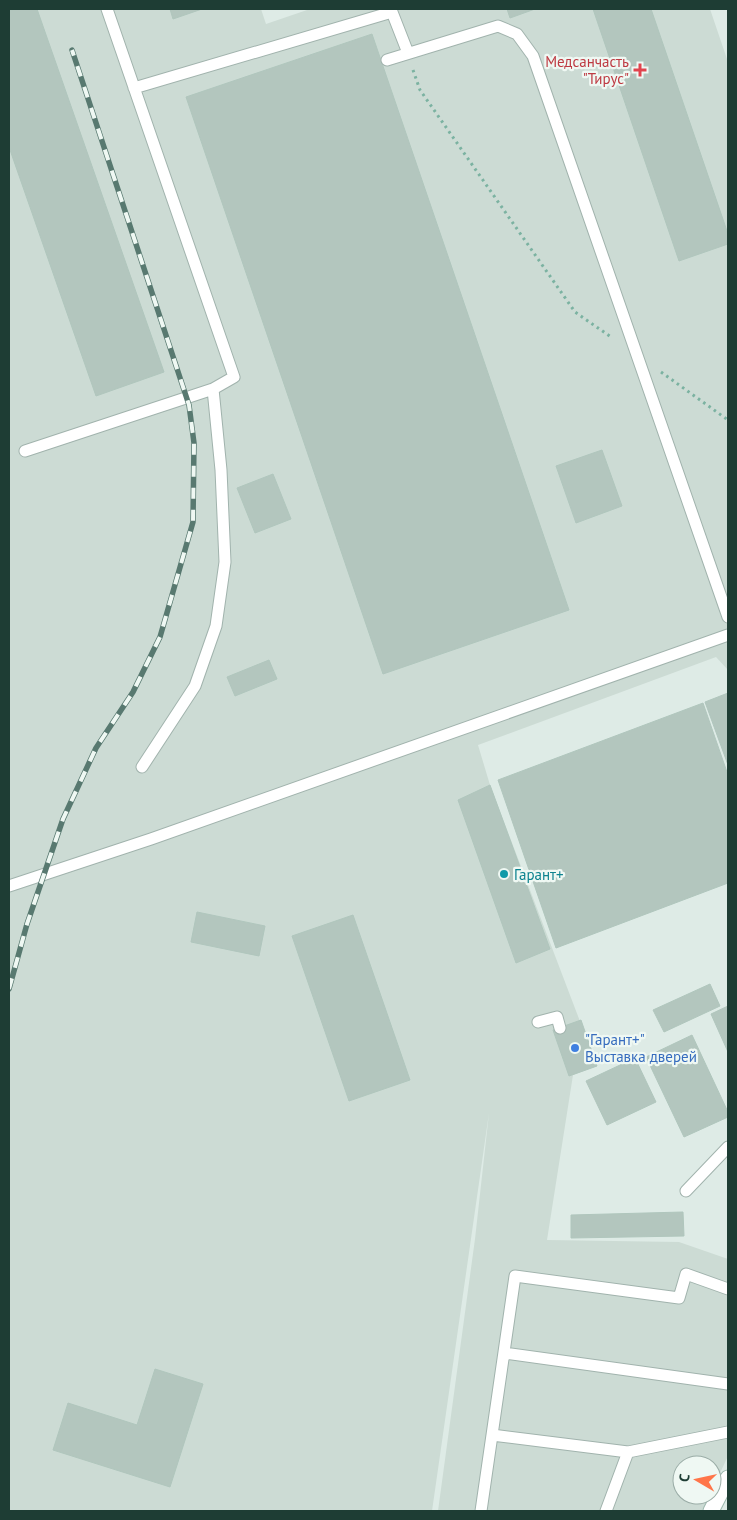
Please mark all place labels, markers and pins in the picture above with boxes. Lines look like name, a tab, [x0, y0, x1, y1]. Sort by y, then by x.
place label: Медсанчасть "Тирус"	[545, 52, 629, 88]
marker: Медсанчасть "Тирус"	[633, 63, 647, 77]
place label: Гарант+	[514, 865, 564, 884]
marker: Гарант+	[498, 868, 510, 880]
place label: "Гарант+" Выставка дверей	[585, 1030, 697, 1066]
marker: "Гарант+" Выставка дверей	[569, 1042, 581, 1054]

